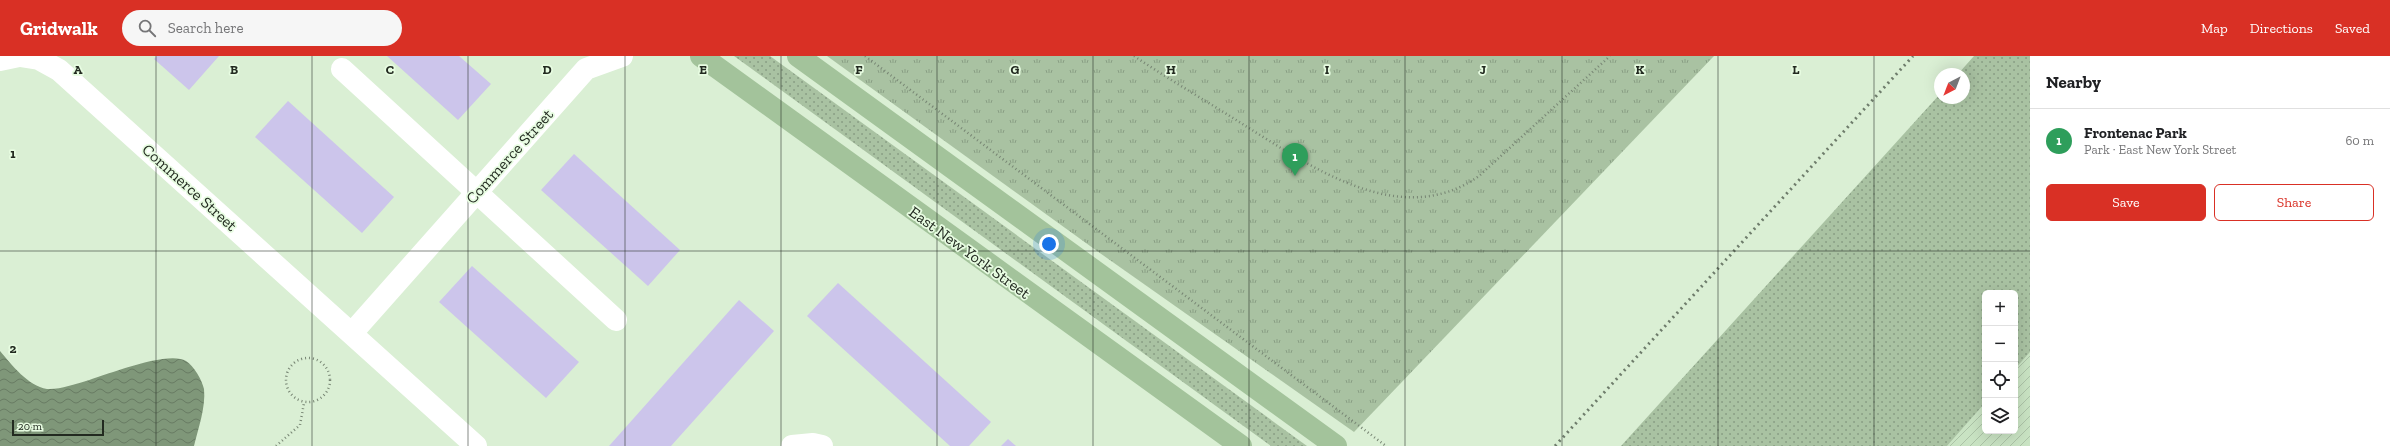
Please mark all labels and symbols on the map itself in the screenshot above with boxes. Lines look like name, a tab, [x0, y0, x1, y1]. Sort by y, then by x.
text: A	[74, 62, 83, 77]
text: B	[230, 62, 238, 77]
text: C	[386, 62, 394, 77]
text: D	[542, 62, 552, 77]
text: E	[699, 62, 707, 77]
text: F	[855, 62, 863, 77]
text: G	[1011, 62, 1020, 77]
text: H	[1166, 62, 1176, 77]
text: I	[1325, 62, 1330, 77]
text: J	[1480, 62, 1486, 77]
text: K	[1636, 62, 1645, 77]
text: L	[1792, 62, 1800, 77]
north arrow	[1934, 68, 1970, 104]
street label: Commerce Street	[462, 105, 557, 208]
street label: Commerce Street	[138, 140, 241, 235]
pin: 1	[1282, 143, 1308, 176]
text: 1	[10, 146, 16, 161]
street label: East New York Street	[905, 202, 1034, 303]
your location	[1039, 234, 1059, 254]
text: 2	[10, 341, 17, 356]
scale bar	[12, 418, 104, 437]

